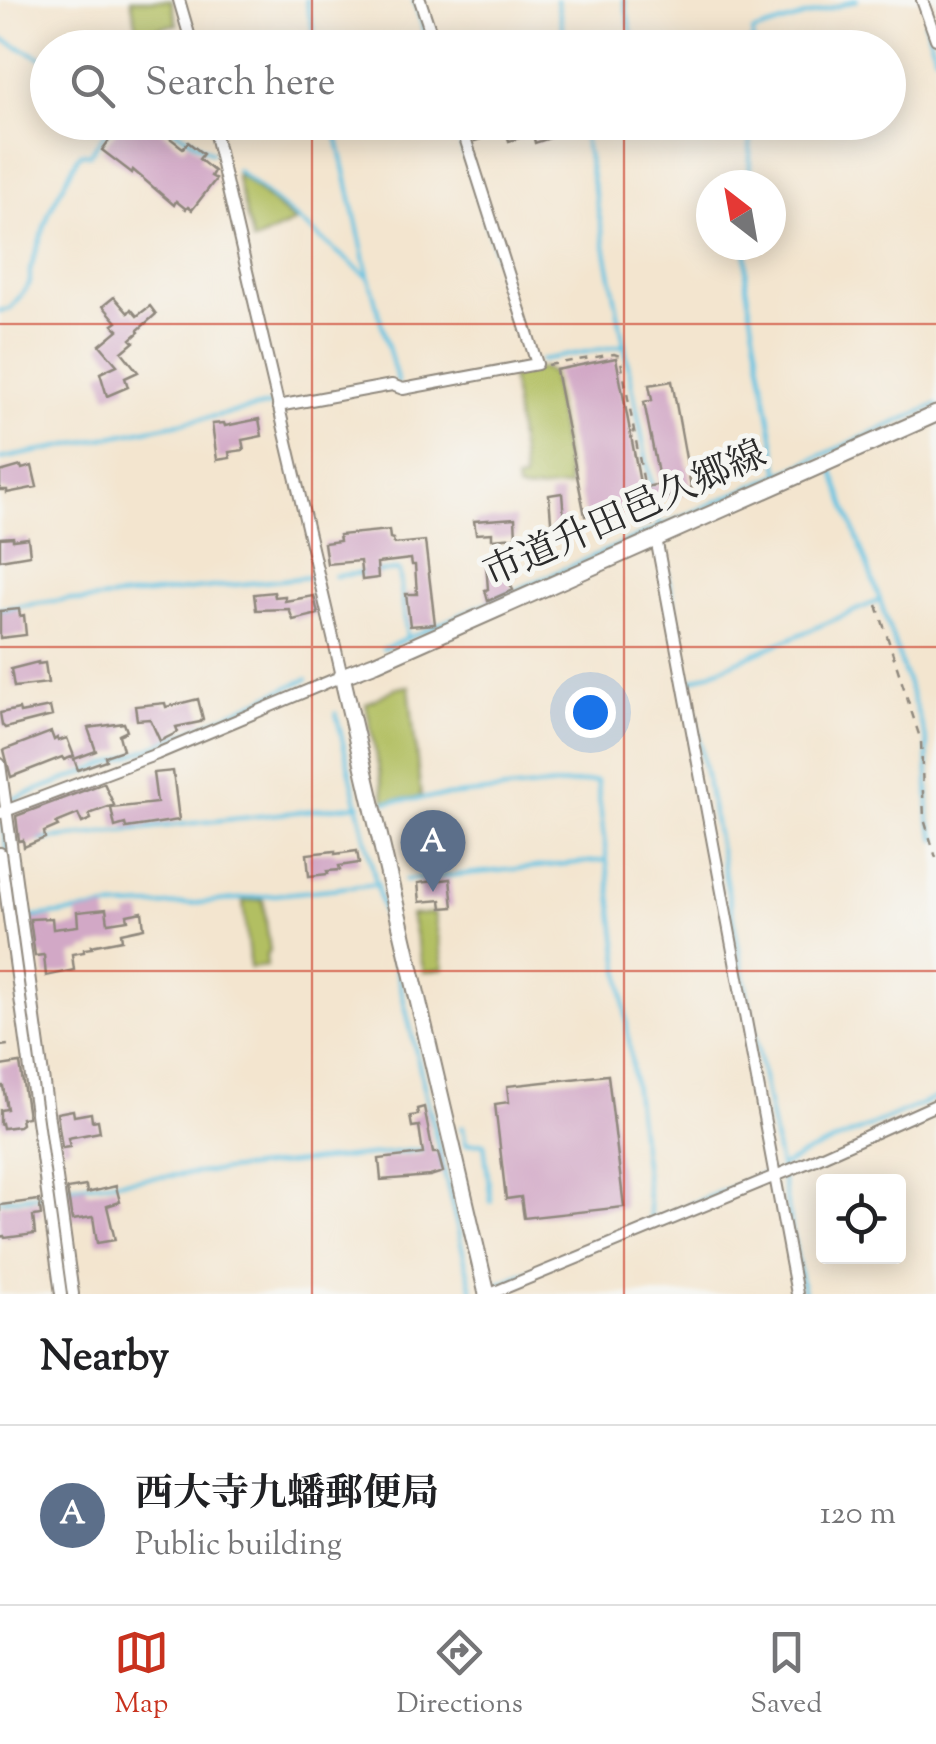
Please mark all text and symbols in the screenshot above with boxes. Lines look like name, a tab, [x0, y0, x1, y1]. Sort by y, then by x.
search box	[30, 30, 906, 140]
icon: search	[65, 58, 120, 113]
text: Search here	[145, 58, 336, 112]
north arrow	[696, 170, 786, 260]
street label: 市道升田邑久郷線	[476, 430, 776, 602]
your location	[565, 687, 616, 738]
pin: A	[400, 810, 466, 892]
map controls	[816, 1174, 906, 1264]
button: locate	[816, 1174, 906, 1264]
text: Nearby	[40, 1329, 169, 1389]
text: 西大寺九蟠郵便局	[135, 1469, 439, 1523]
text: A	[60, 1492, 85, 1538]
text: 120 m	[820, 1492, 896, 1538]
text: Public building	[135, 1523, 342, 1569]
tab: Map	[114, 1625, 169, 1725]
tab: Directions	[396, 1625, 523, 1725]
tab: Saved	[750, 1625, 822, 1725]

